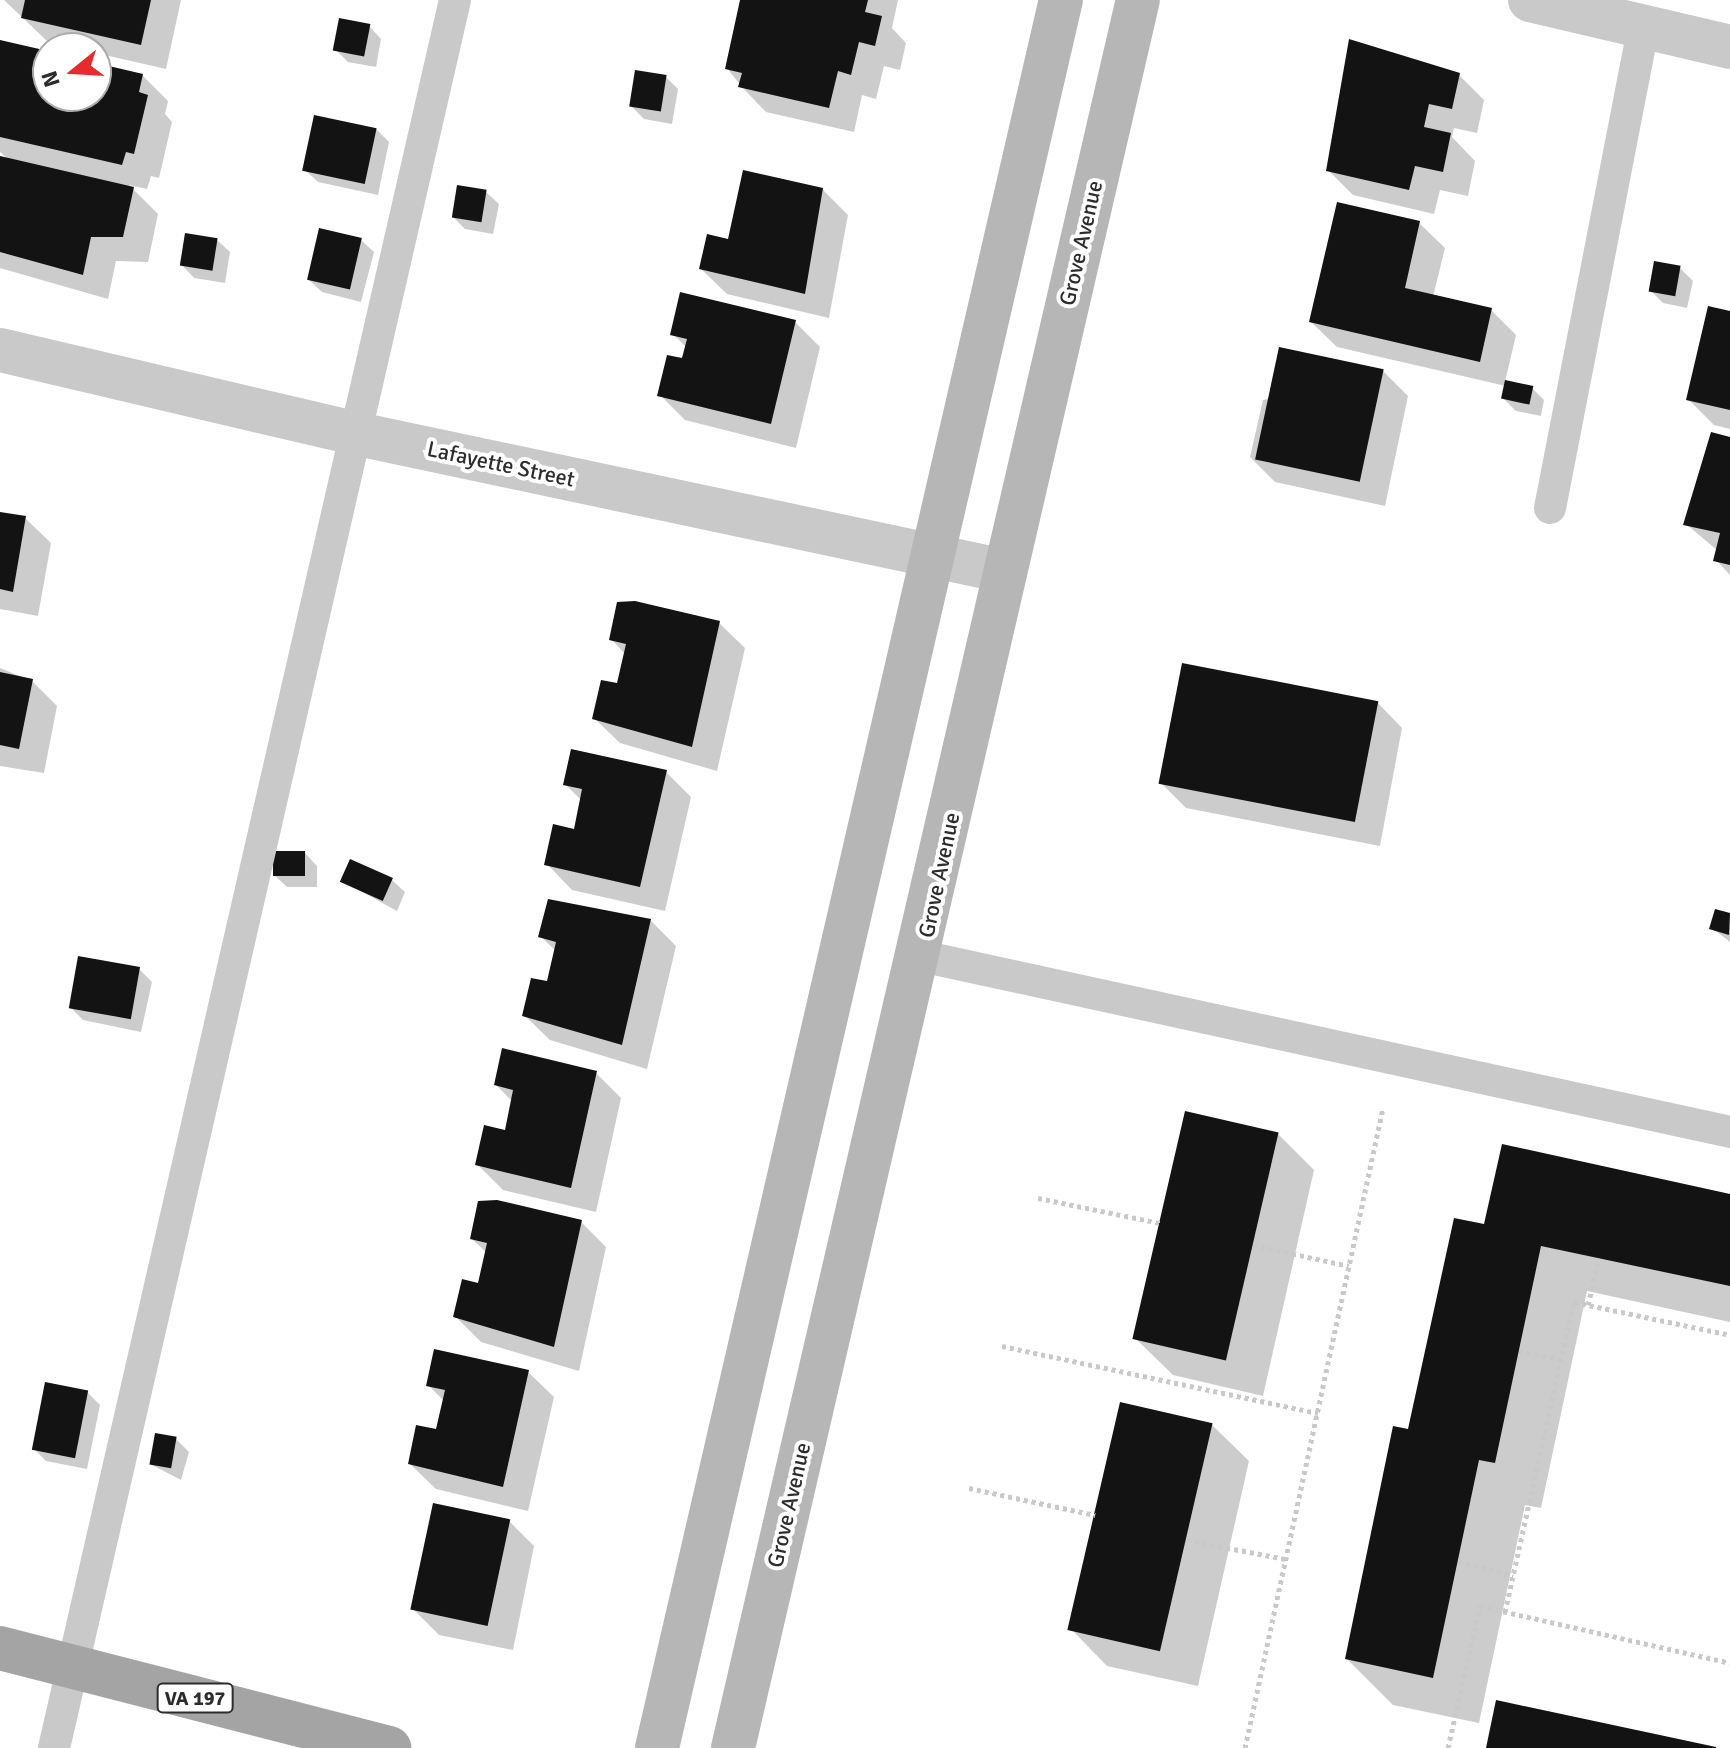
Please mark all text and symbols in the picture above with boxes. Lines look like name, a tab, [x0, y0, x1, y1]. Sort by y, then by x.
north arrow	[32, 32, 112, 112]
text: N	[35, 67, 66, 90]
street label: Grove Avenue	[1054, 178, 1108, 308]
street label: Lafayette Street	[425, 435, 577, 493]
street label: Grove Avenue	[913, 810, 965, 940]
street label: Grove Avenue	[762, 1440, 816, 1570]
road number: VA 197	[155, 1682, 235, 1714]

